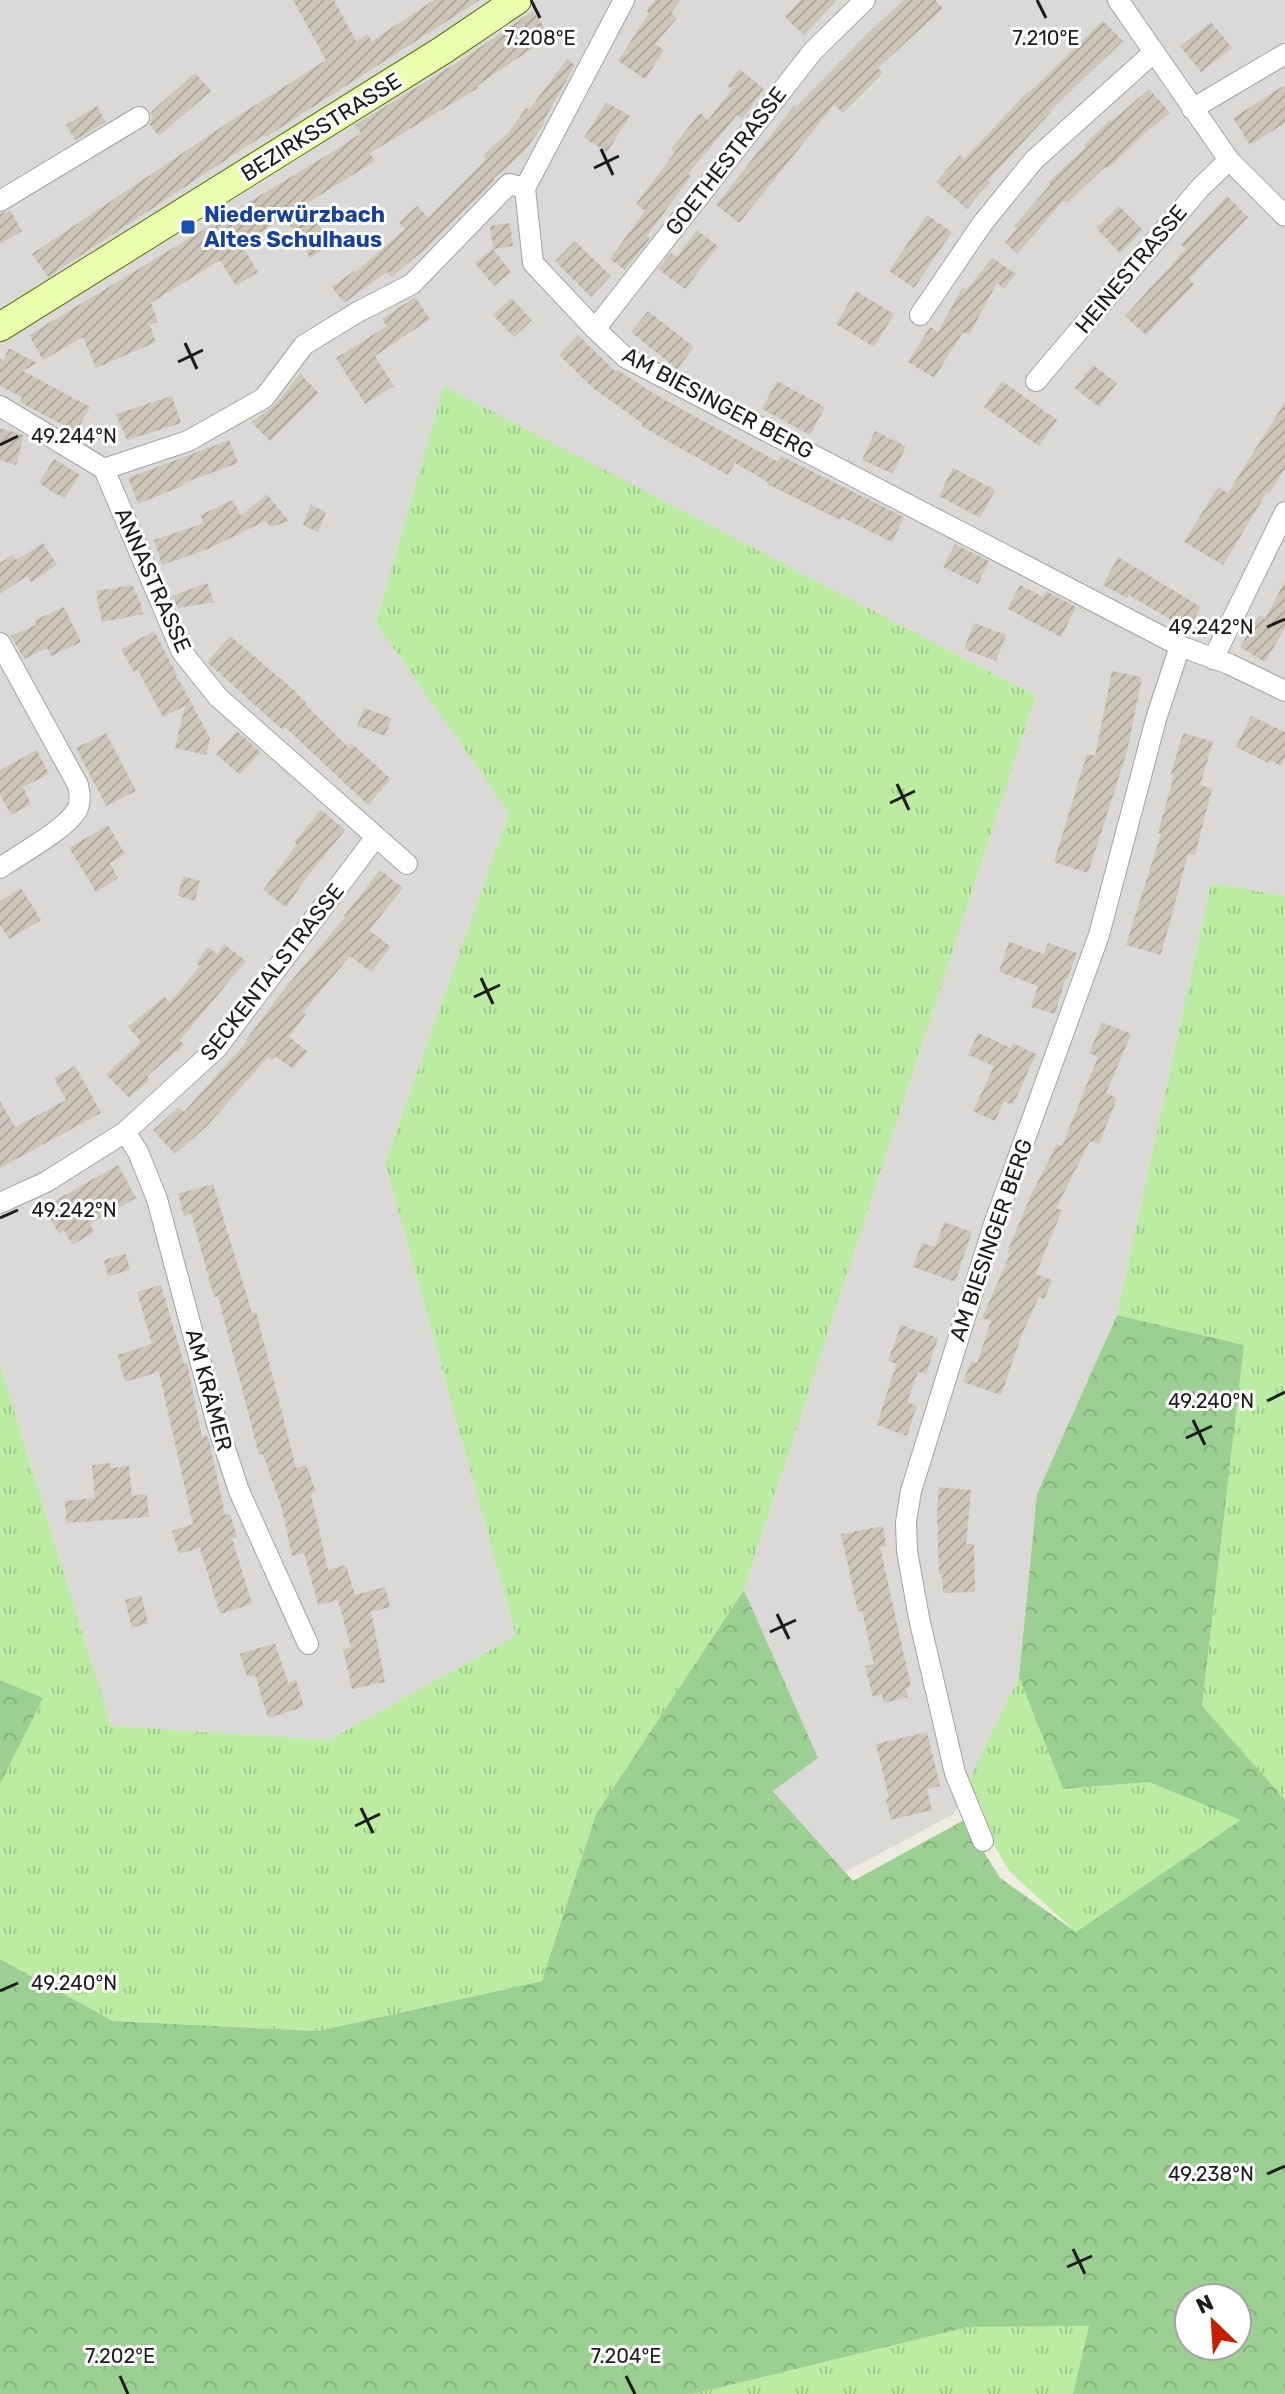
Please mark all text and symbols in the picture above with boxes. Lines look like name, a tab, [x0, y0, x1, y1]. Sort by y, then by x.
text: 7.208°E	[504, 26, 576, 50]
text: 7.210°E	[1013, 26, 1079, 50]
street label: BEZIRKSSTRASSE	[236, 67, 406, 187]
street label: GOETHESTRASSE	[660, 81, 792, 241]
street label: HEINESTRASSE	[1069, 199, 1193, 339]
place label: Niederwürzbach Altes Schulhaus	[204, 201, 385, 253]
marker: Niederwürzbach Altes Schulhaus	[179, 218, 197, 236]
street label: AM BIESINGER BERG	[618, 341, 818, 465]
text: 49.244°N	[31, 424, 117, 448]
street label: ANNASTRASSE	[109, 503, 197, 657]
text: 49.242°N	[1168, 615, 1254, 639]
street label: SECKENTALSTRASSE	[194, 878, 350, 1066]
street label: AM BIESINGER BERG	[944, 1135, 1038, 1345]
text: 49.242°N	[31, 1198, 117, 1222]
street label: AM KRÄMER	[180, 1326, 238, 1454]
text: 49.240°N	[1168, 1389, 1254, 1413]
text: 49.240°N	[31, 1971, 117, 1995]
text: 49.238°N	[1168, 2162, 1254, 2186]
north arrow	[1173, 2282, 1253, 2362]
text: N	[1192, 2289, 1218, 2320]
text: 7.202°E	[85, 2344, 155, 2368]
text: 7.204°E	[591, 2344, 661, 2368]

